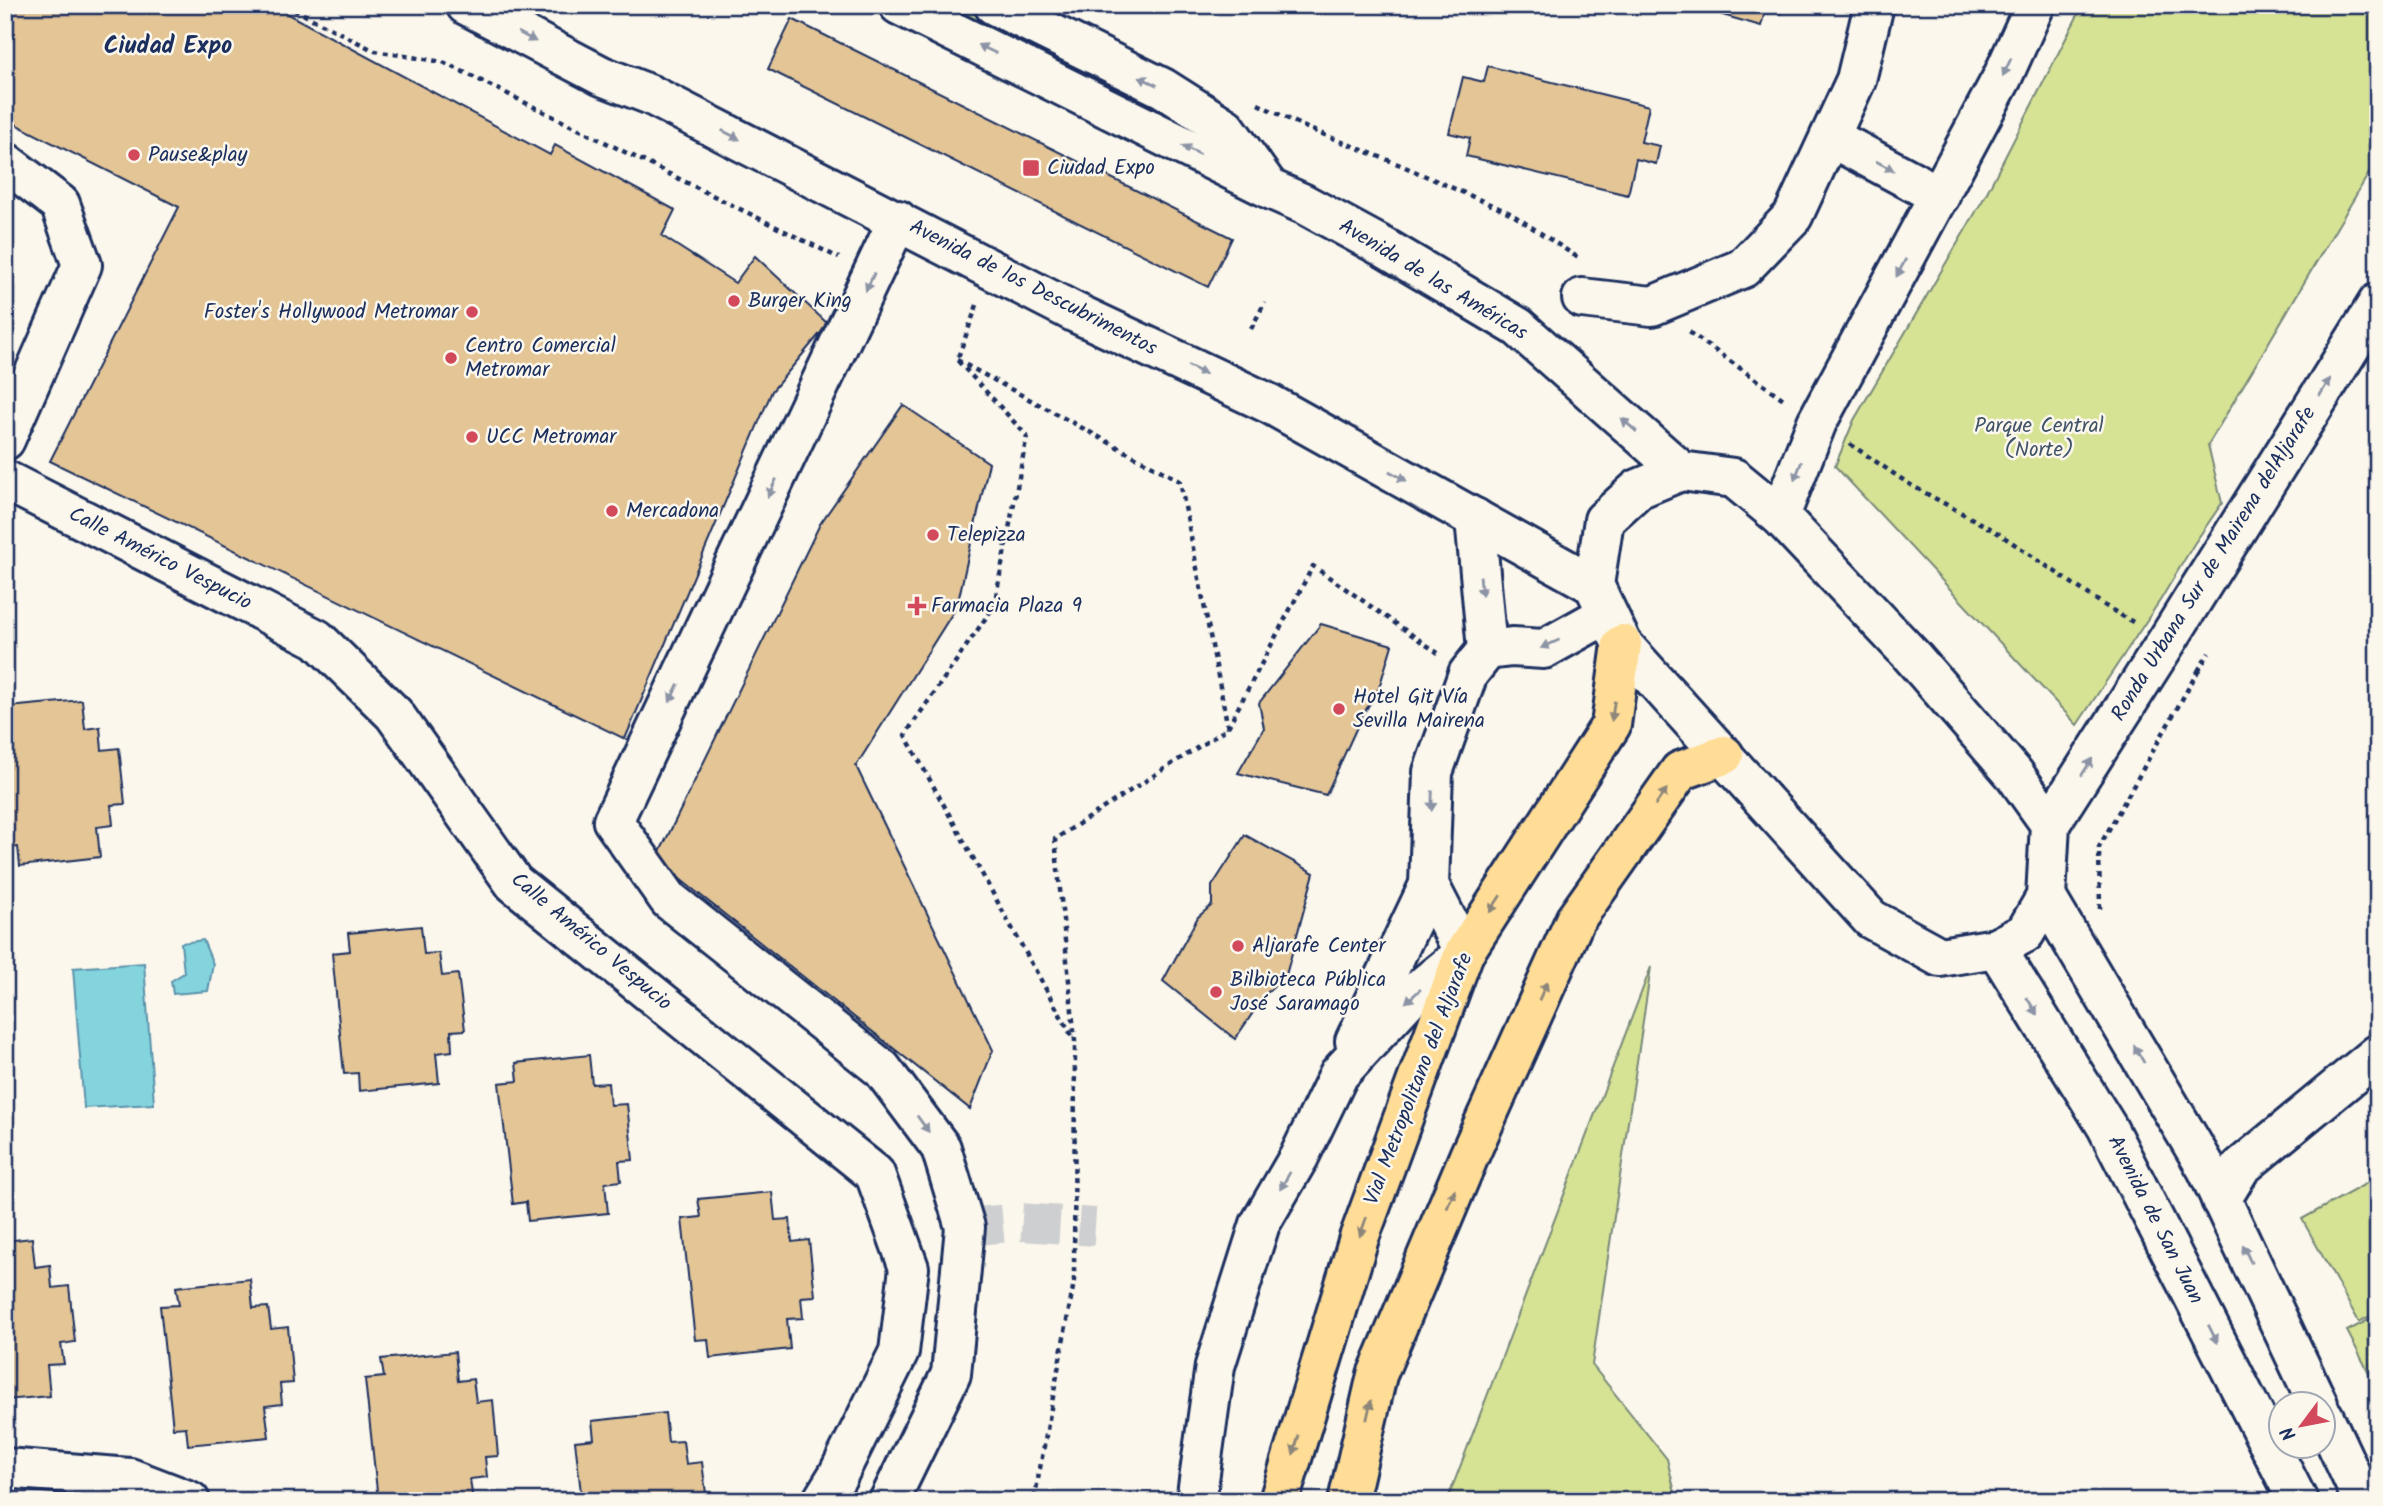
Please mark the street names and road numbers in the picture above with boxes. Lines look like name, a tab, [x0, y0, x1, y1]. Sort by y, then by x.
street label: Avenida de las Américas	[1332, 210, 1534, 350]
street label: Avenida de los Descubrimentos	[903, 211, 1163, 365]
street label: Ronda Urbana Sur de Mairena delAljarafe	[2103, 400, 2325, 728]
street label: Calle Américo Vespucio	[62, 498, 258, 620]
street label: Calle Américo Vespucio	[503, 864, 679, 1020]
street label: Vial Metropolitano del Aljarafe	[1356, 948, 1483, 1210]
street label: Avenida de San Juan	[2098, 1130, 2212, 1310]

